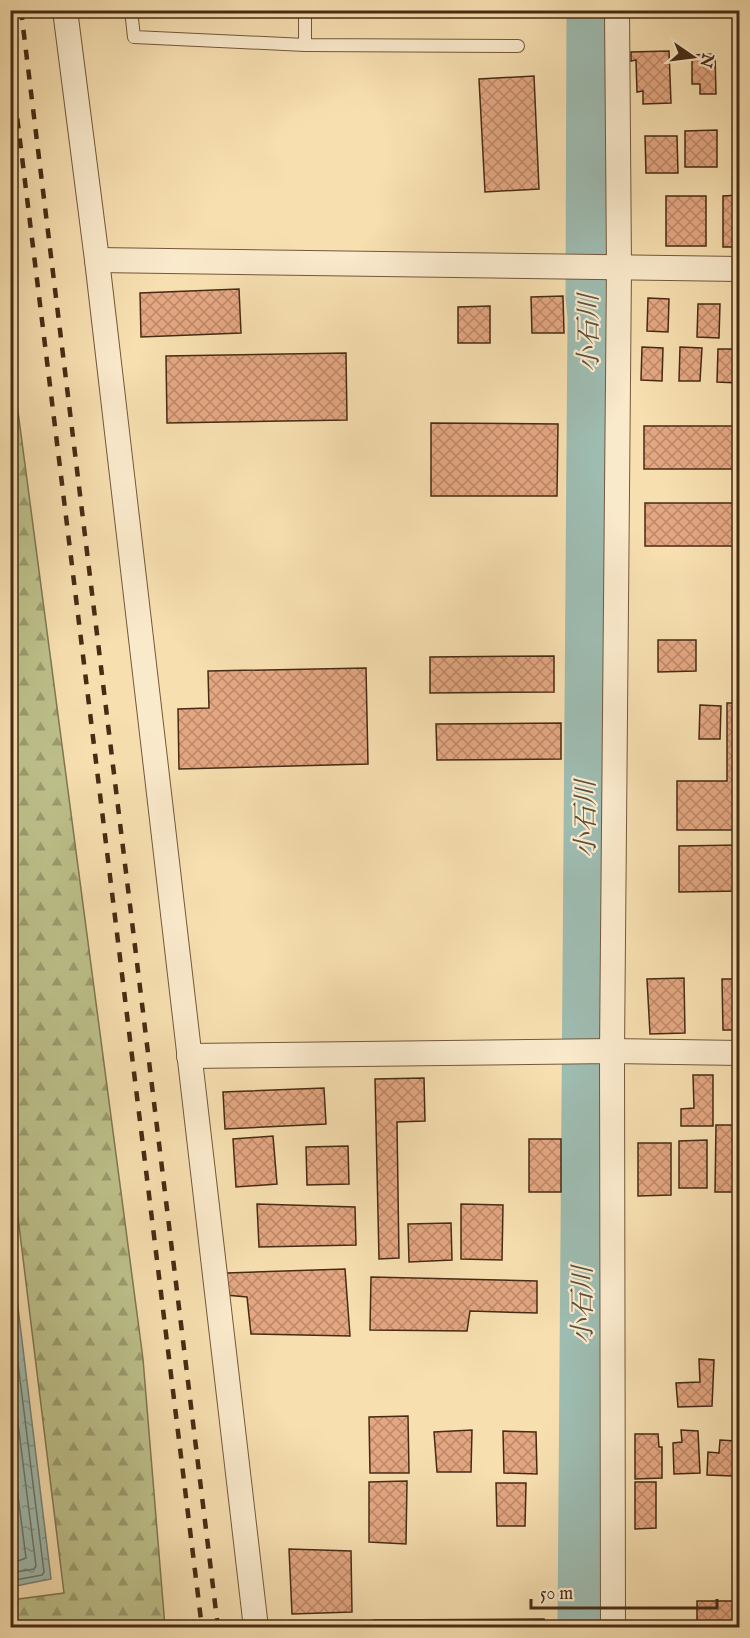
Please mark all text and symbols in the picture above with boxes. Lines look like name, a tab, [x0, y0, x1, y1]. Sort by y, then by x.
north arrow	[663, 27, 723, 87]
text: N	[694, 50, 717, 69]
water label: 小石川	[573, 291, 606, 372]
water label: 小石川	[570, 777, 603, 858]
water label: 小石川	[567, 1263, 600, 1344]
scale bar	[531, 1572, 717, 1610]
text: 50 m	[540, 1583, 573, 1606]

